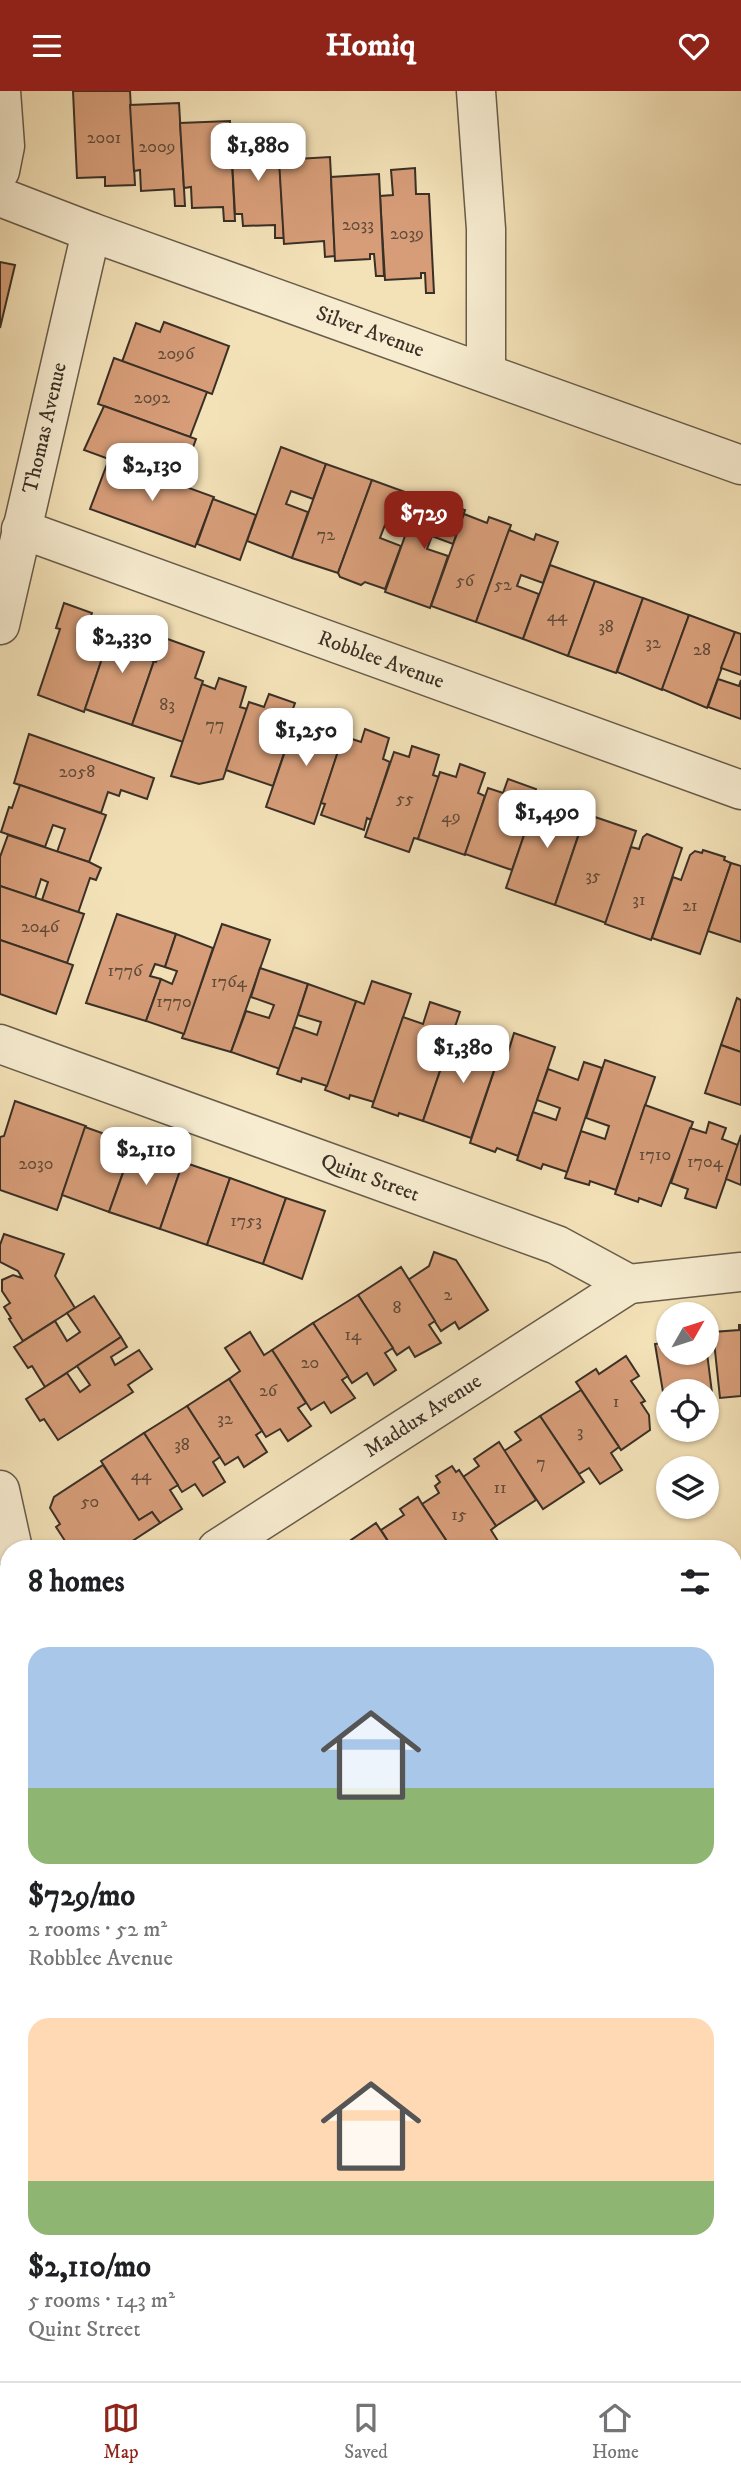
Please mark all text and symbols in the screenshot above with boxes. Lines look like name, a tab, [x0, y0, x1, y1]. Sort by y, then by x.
text: Homiq	[325, 26, 416, 66]
icon: menu	[28, 27, 66, 65]
icon: heart	[675, 27, 713, 65]
pin: $1,880	[201, 123, 315, 183]
house number: 2001	[87, 127, 121, 149]
text: $1,880	[227, 131, 289, 160]
house number: 2009	[138, 136, 176, 158]
house number: 2033	[342, 214, 374, 236]
house number: 2039	[390, 223, 424, 245]
street label: Silver Avenue	[312, 300, 428, 364]
house number: 2096	[158, 343, 195, 365]
street label: Thomas Avenue	[17, 360, 73, 496]
house number: 2092	[134, 387, 170, 409]
pin: $2,130	[95, 443, 209, 503]
text: $2,130	[122, 451, 182, 480]
pin: $729	[383, 491, 465, 551]
text: $729	[400, 499, 448, 528]
house number: 72	[317, 524, 335, 546]
house number: 56	[456, 570, 475, 592]
house number: 52	[494, 574, 512, 596]
house number: 44	[547, 605, 568, 627]
pin: $2,330	[65, 615, 179, 675]
house number: 38	[598, 616, 614, 638]
text: $2,330	[92, 623, 152, 652]
street label: Robblee Avenue	[314, 625, 448, 695]
house number: 32	[645, 632, 661, 654]
house number: 28	[693, 639, 711, 661]
house number: 83	[159, 694, 175, 716]
pin: $1,250	[249, 709, 363, 768]
house number: 77	[206, 714, 224, 736]
text: $1,250	[275, 716, 337, 745]
house number: 2058	[59, 761, 95, 783]
house number: 55	[396, 788, 414, 810]
pin: $1,490	[490, 791, 604, 850]
text: $1,490	[515, 798, 579, 827]
house number: 49	[441, 806, 461, 828]
house number: 35	[585, 865, 601, 887]
house number: 31	[632, 889, 646, 911]
house number: 21	[682, 895, 698, 917]
house number: 2046	[21, 916, 60, 938]
house number: 1776	[108, 960, 143, 982]
house number: 1764	[211, 971, 248, 993]
house number: 1770	[156, 991, 192, 1013]
pin: $1,380	[406, 1025, 520, 1085]
text: $1,380	[433, 1033, 493, 1062]
pin: $2,110	[89, 1127, 203, 1187]
text: $2,110	[116, 1135, 176, 1164]
house number: 1710	[639, 1144, 671, 1166]
street label: Quint Street	[317, 1148, 423, 1208]
house number: 1704	[687, 1151, 724, 1173]
house number: 2030	[19, 1153, 53, 1175]
house number: 1753	[230, 1210, 262, 1232]
house number: 2	[444, 1284, 453, 1306]
house number: 8	[392, 1297, 402, 1319]
north arrow	[656, 1302, 719, 1365]
map controls	[656, 1302, 719, 1519]
house number: 14	[345, 1324, 362, 1346]
house number: 20	[301, 1352, 319, 1374]
street label: Maddux Avenue	[359, 1368, 487, 1464]
button: locate	[656, 1379, 719, 1442]
house number: 26	[259, 1380, 278, 1402]
house number: 1	[613, 1391, 619, 1413]
house number: 32	[217, 1408, 233, 1430]
house number: 3	[577, 1421, 583, 1443]
house number: 38	[174, 1434, 190, 1456]
house number: 7	[536, 1452, 546, 1474]
button: layers	[656, 1456, 719, 1519]
house number: 44	[131, 1464, 152, 1486]
house number: 11	[493, 1477, 507, 1499]
house number: 50	[81, 1491, 99, 1513]
house number: 15	[451, 1504, 467, 1526]
icon: filters	[676, 1563, 714, 1601]
text: 8 homes	[28, 1564, 125, 1601]
icon: home	[308, 1692, 434, 1818]
text: $729/mo	[28, 1878, 135, 1915]
text: 2 rooms · 52 m²	[28, 1915, 167, 1944]
text: Robblee Avenue	[28, 1944, 173, 1973]
icon: home	[308, 2063, 434, 2189]
text: $2,110/mo	[28, 2249, 151, 2286]
text: 5 rooms · 143 m²	[28, 2286, 175, 2315]
text: Quint Street	[28, 2315, 141, 2344]
tab: Map	[102, 2399, 140, 2464]
tab: Saved	[344, 2399, 388, 2464]
tab: Home	[592, 2399, 639, 2464]

